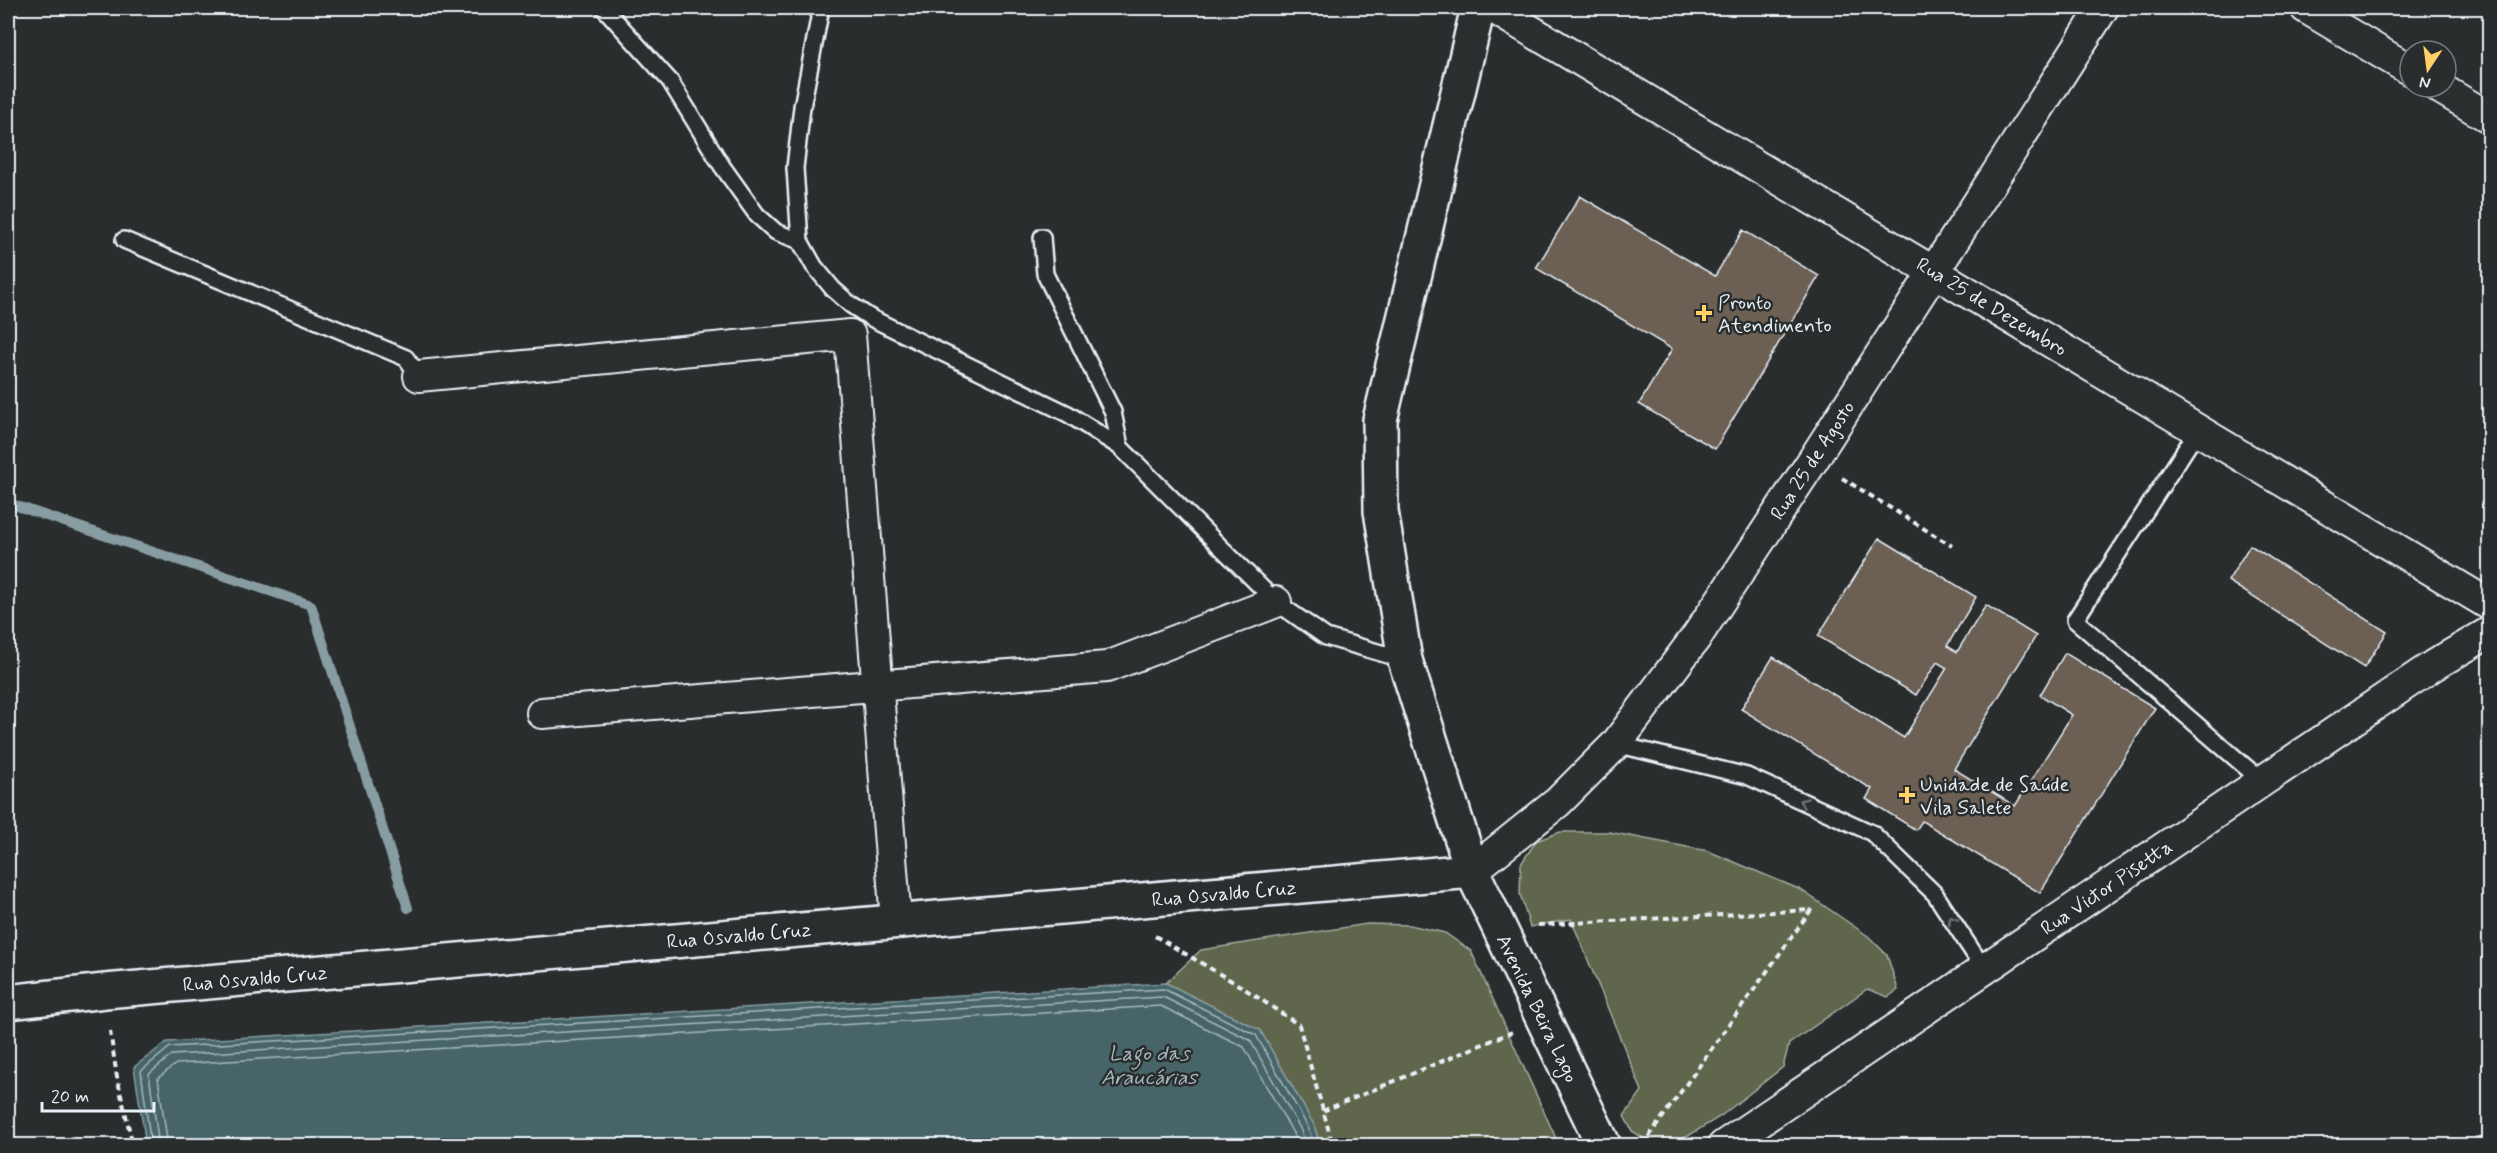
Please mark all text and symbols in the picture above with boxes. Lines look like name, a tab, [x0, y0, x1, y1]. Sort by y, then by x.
north arrow	[2398, 39, 2458, 99]
text: N	[2417, 71, 2433, 94]
street label: Rua 25 de Dezembro	[1911, 252, 2072, 363]
place label: Pronto Atendimento	[1718, 290, 1832, 340]
marker: Pronto Atendimento	[1695, 304, 1713, 322]
street label: Rua 25 de Agosto	[1765, 396, 1862, 526]
place label: Unidade de Saúde Vila Salete	[1920, 772, 2069, 822]
marker: Unidade de Saúde Vila Salete	[1898, 786, 1916, 804]
one-way arrow	[1798, 797, 1809, 809]
street label: Rua Victor Pisetta	[2036, 834, 2178, 942]
street label: Rua Osvaldo Cruz	[1151, 875, 1298, 914]
one-way arrow	[1949, 916, 1960, 927]
street label: Rua Osvaldo Cruz	[666, 917, 813, 956]
street label: Avenida Beira Lago	[1488, 930, 1584, 1088]
street label: Rua Osvaldo Cruz	[182, 960, 329, 999]
water label: Lago das Araucárias	[1101, 1040, 1200, 1092]
scale bar	[42, 1075, 154, 1113]
text: 20 m	[51, 1085, 89, 1109]

